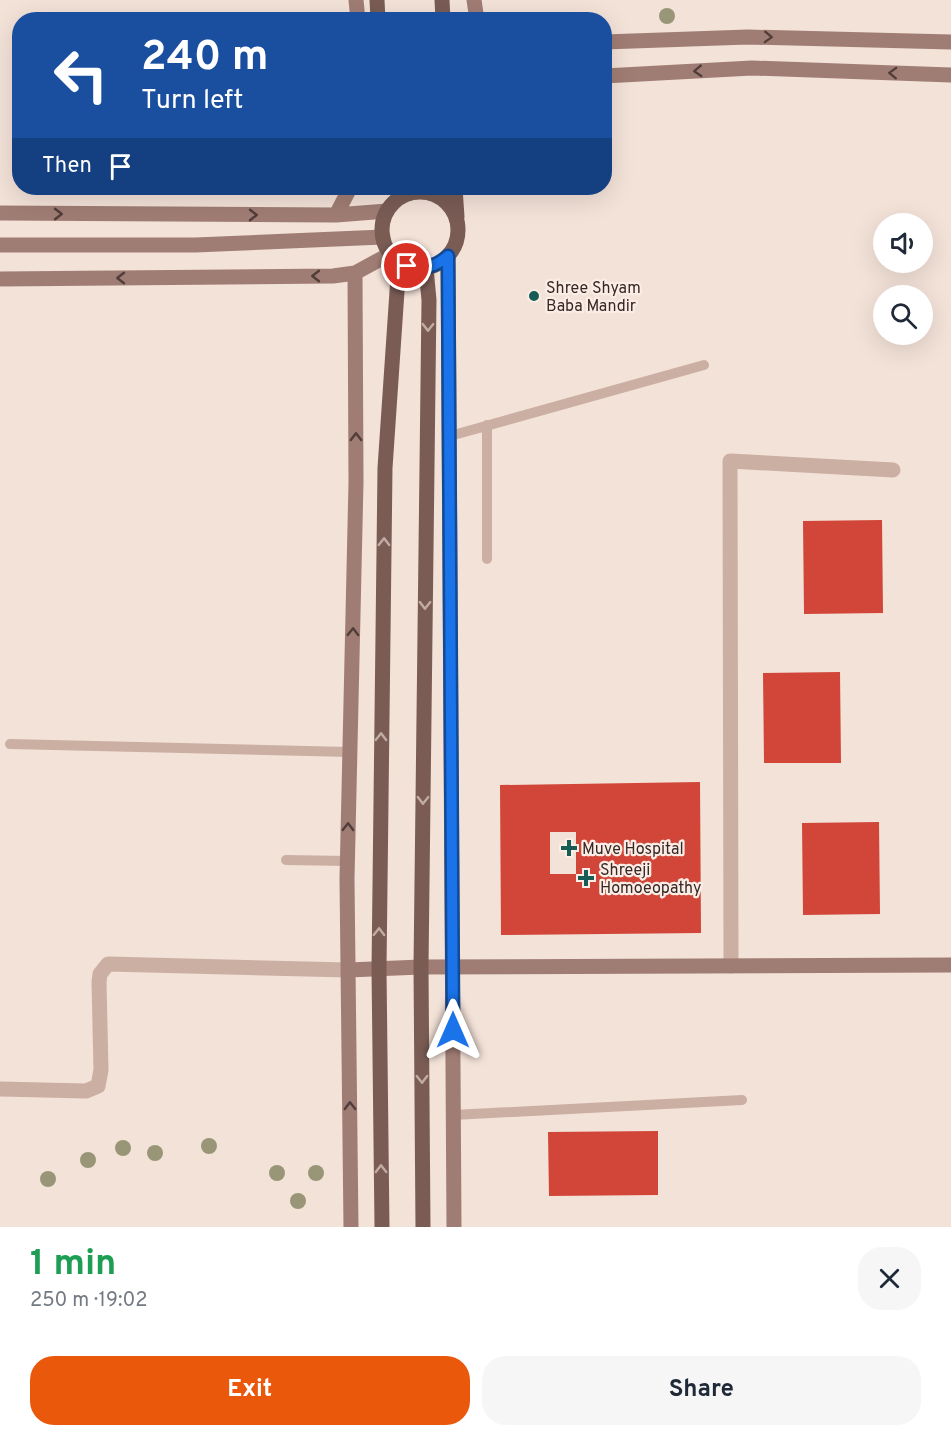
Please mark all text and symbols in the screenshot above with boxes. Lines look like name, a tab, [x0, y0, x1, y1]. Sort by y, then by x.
one-way arrow	[763, 31, 772, 44]
text: 240 m	[141, 32, 269, 85]
icon: left	[42, 36, 120, 114]
one-way arrow	[693, 64, 702, 77]
one-way arrow	[888, 67, 897, 79]
text: Turn left	[141, 84, 243, 118]
icon: arrive	[104, 150, 137, 183]
text: Then	[42, 153, 92, 180]
one-way arrow	[54, 208, 63, 220]
one-way arrow	[249, 209, 258, 221]
map controls	[873, 213, 933, 345]
button: sound	[873, 213, 933, 273]
pin	[381, 240, 432, 291]
icon: arrive	[390, 249, 423, 282]
one-way arrow	[311, 270, 320, 283]
one-way arrow	[116, 272, 125, 284]
place label: Shree Shyam Baba Mandir	[546, 279, 641, 317]
button: search	[873, 285, 933, 345]
marker: Shree Shyam Baba Mandir	[527, 289, 541, 303]
one-way arrow	[422, 322, 434, 331]
one-way arrow	[350, 432, 362, 441]
one-way arrow	[378, 537, 390, 546]
one-way arrow	[419, 601, 431, 610]
one-way arrow	[346, 627, 359, 636]
one-way arrow	[375, 732, 388, 741]
one-way arrow	[417, 796, 429, 805]
one-way arrow	[342, 822, 355, 831]
marker: Muve Hospital	[560, 839, 578, 857]
place label: Muve Hospital	[582, 840, 684, 860]
place label: Shreeji Homoeopathy	[600, 861, 701, 899]
marker: Shreeji Homoeopathy	[577, 869, 595, 887]
one-way arrow	[373, 927, 385, 936]
position arrow	[421, 998, 485, 1062]
one-way arrow	[416, 1075, 428, 1084]
one-way arrow	[344, 1101, 356, 1110]
one-way arrow	[375, 1164, 387, 1173]
text: 1 min	[30, 1242, 116, 1288]
button: close	[858, 1247, 921, 1310]
text: 250 m · 19:02	[30, 1288, 147, 1314]
button: Exit	[30, 1356, 470, 1425]
button: Share	[482, 1356, 921, 1425]

